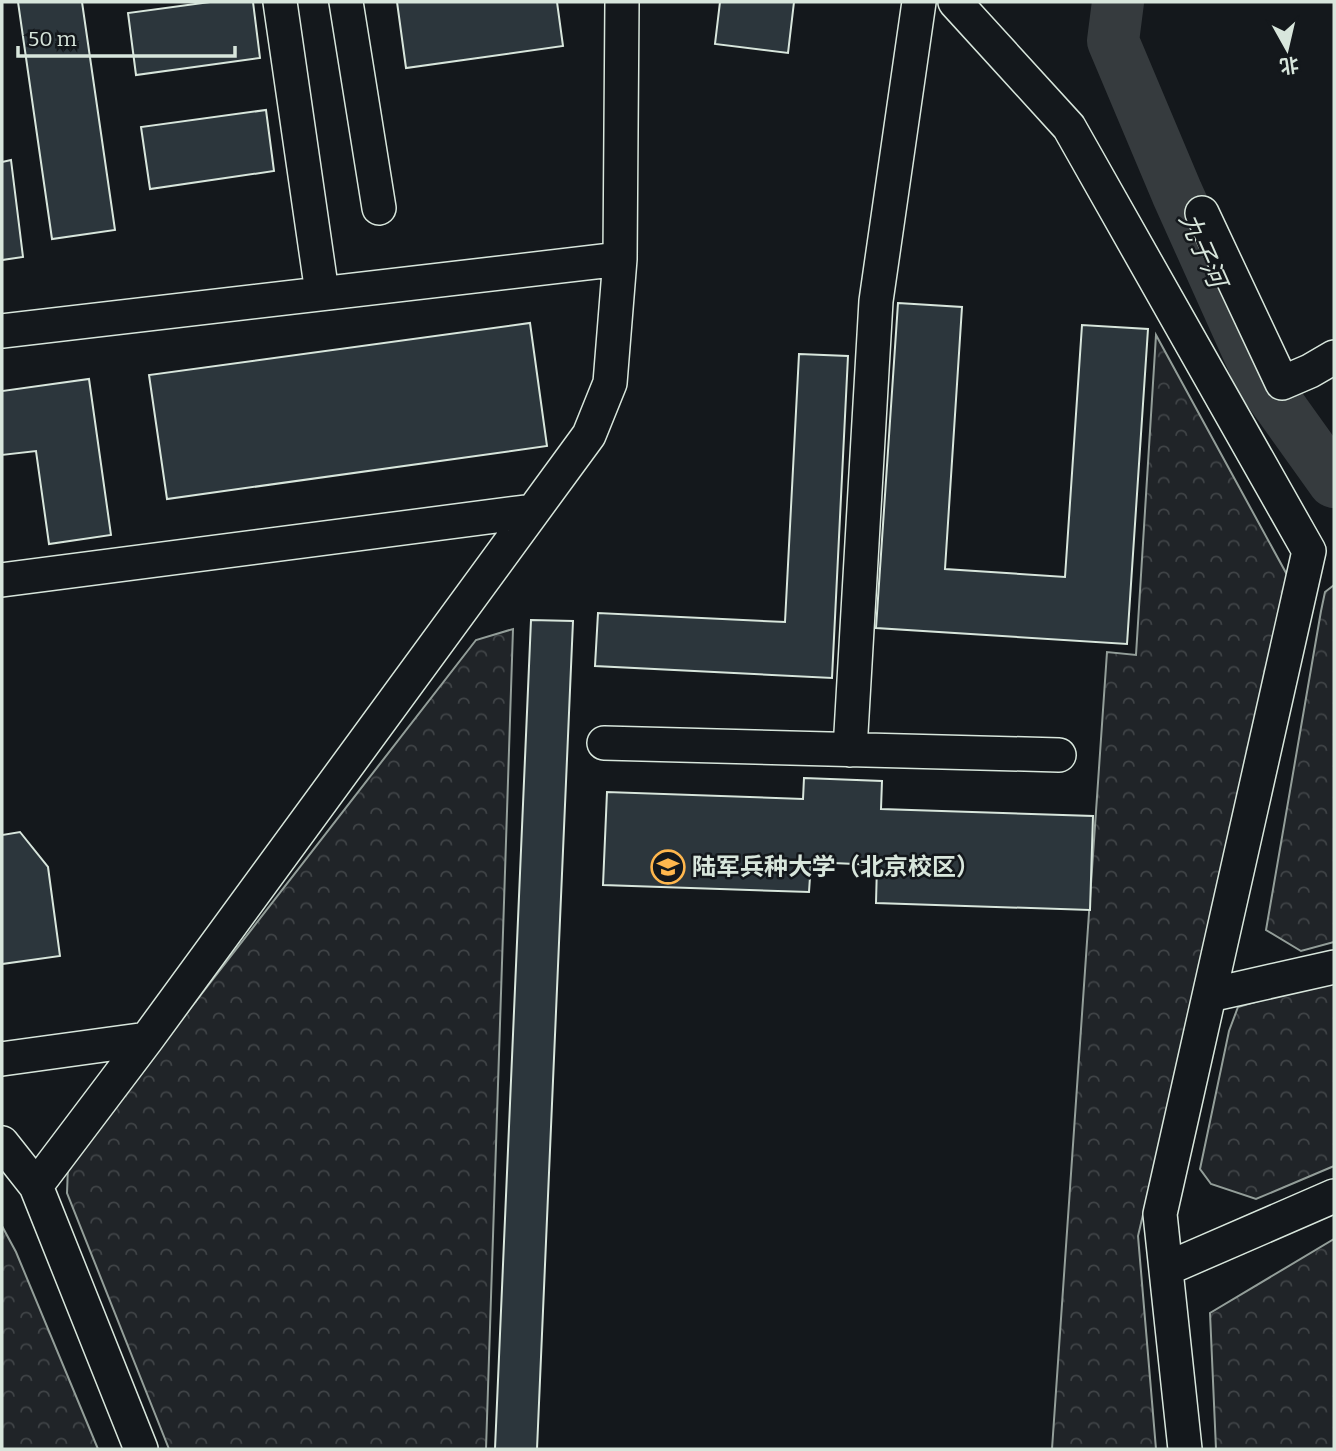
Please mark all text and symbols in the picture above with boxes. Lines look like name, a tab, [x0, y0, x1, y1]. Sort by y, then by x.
scale bar	[18, 14, 234, 58]
north arrow	[1252, 14, 1322, 84]
text: 50 m	[28, 26, 77, 52]
text: 北	[1278, 53, 1300, 78]
water label: 九子河	[1173, 208, 1235, 297]
school or university icon: 陆军兵种大学（北京校区）	[649, 848, 687, 886]
place label: 陆军兵种大学（北京校区）	[692, 853, 980, 881]

